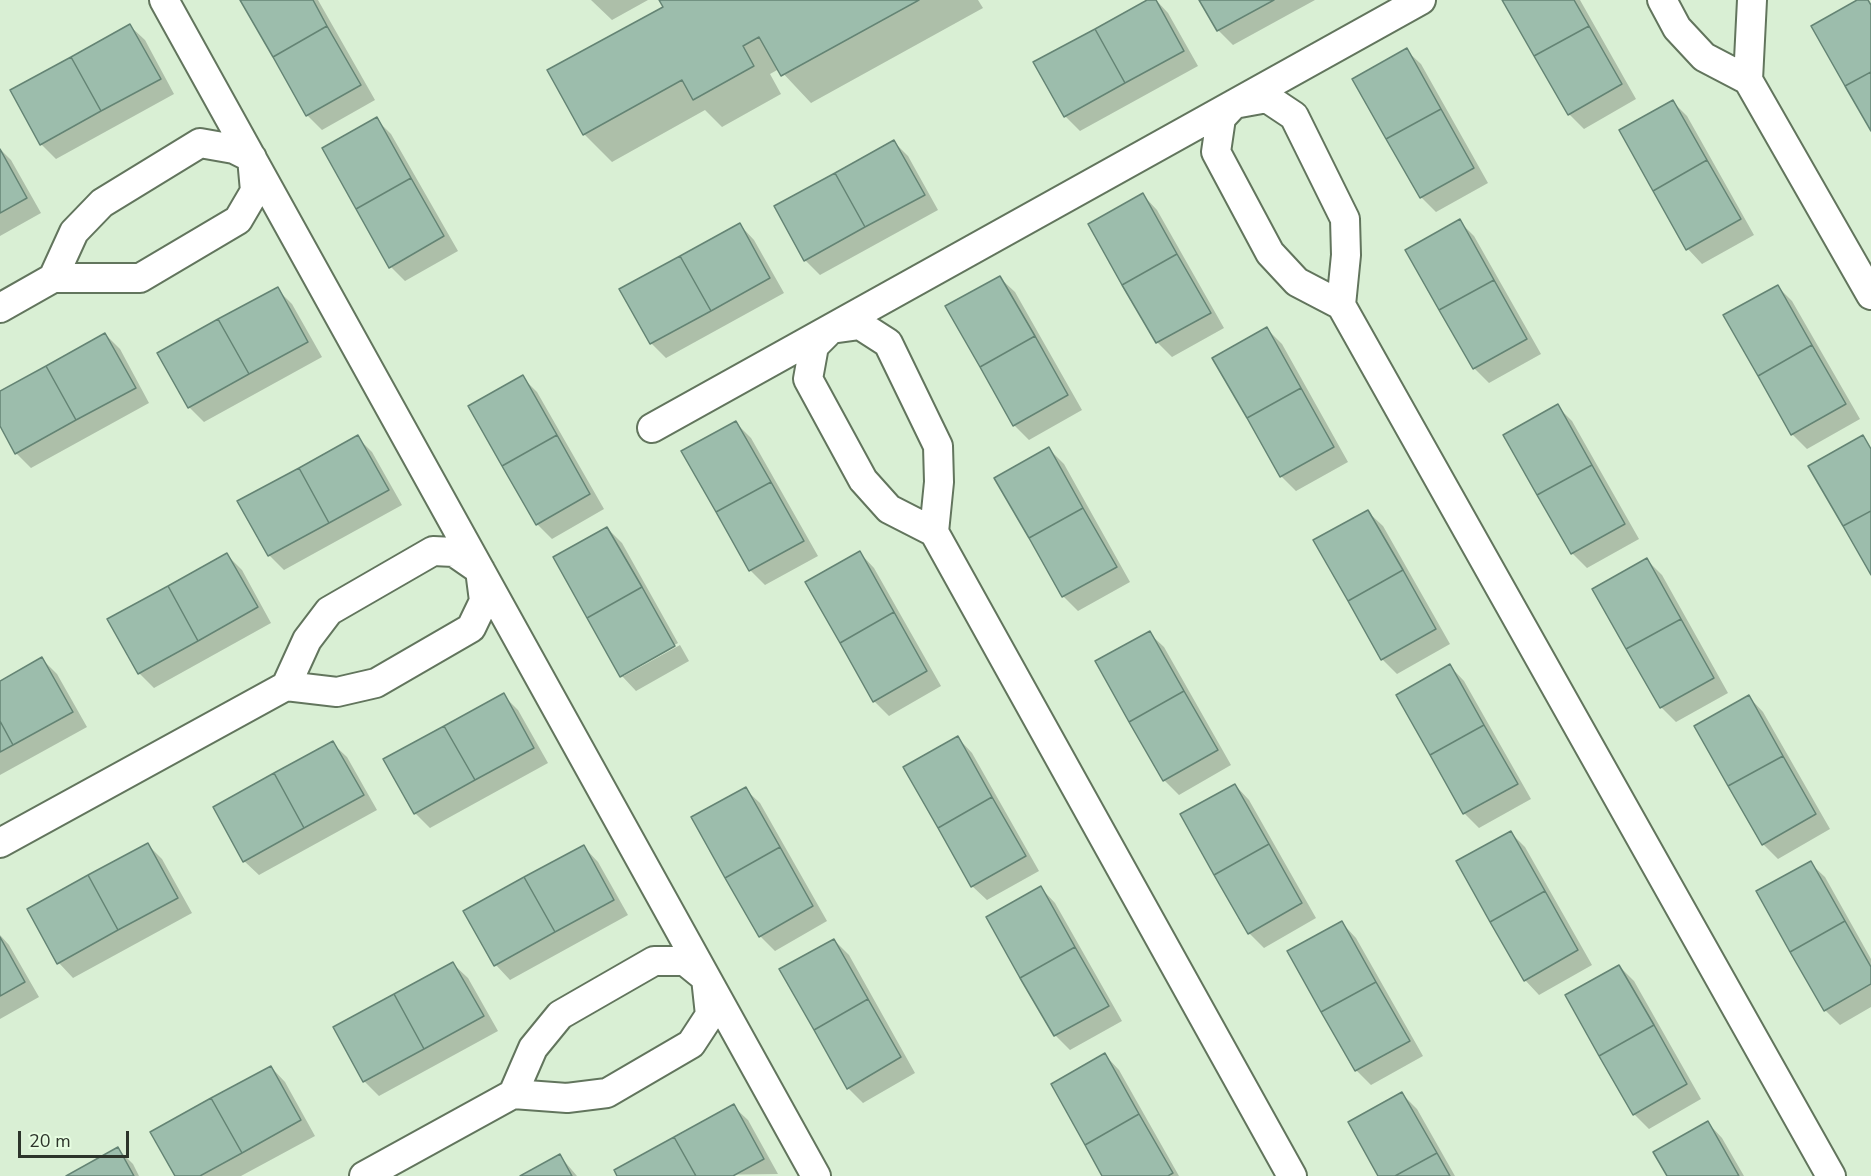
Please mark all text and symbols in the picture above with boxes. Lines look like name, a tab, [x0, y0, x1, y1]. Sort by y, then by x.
scale bar	[21, 1119, 132, 1157]
text: 20 m	[29, 1129, 71, 1153]

